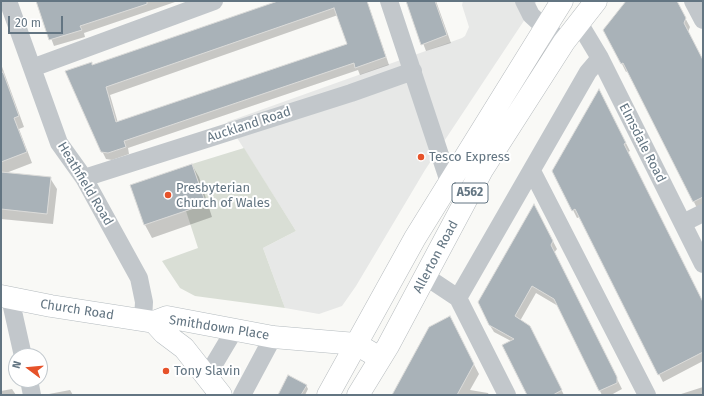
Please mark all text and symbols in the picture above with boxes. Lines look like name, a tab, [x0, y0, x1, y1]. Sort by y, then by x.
scale bar	[10, 8, 65, 34]
text: 20 m	[15, 16, 41, 30]
street label: Elmsdale Road	[615, 101, 669, 185]
street label: Auckland Road	[205, 104, 293, 146]
street label: Heathfield Road	[54, 139, 116, 229]
place label: Tesco Express	[429, 149, 510, 165]
marker: Tesco Express	[416, 152, 426, 162]
place label: Presbyterian Church of Wales	[176, 180, 270, 211]
road number: A562	[452, 183, 488, 203]
marker: Presbyterian Church of Wales	[163, 190, 173, 200]
street label: Allerton Road	[410, 218, 462, 296]
street label: Church Road	[39, 296, 115, 324]
street label: Smithdown Place	[168, 312, 270, 344]
north arrow	[8, 348, 48, 388]
text: N	[10, 360, 24, 370]
place label: Tony Slavin	[174, 363, 240, 379]
marker: Tony Slavin	[161, 366, 171, 376]

